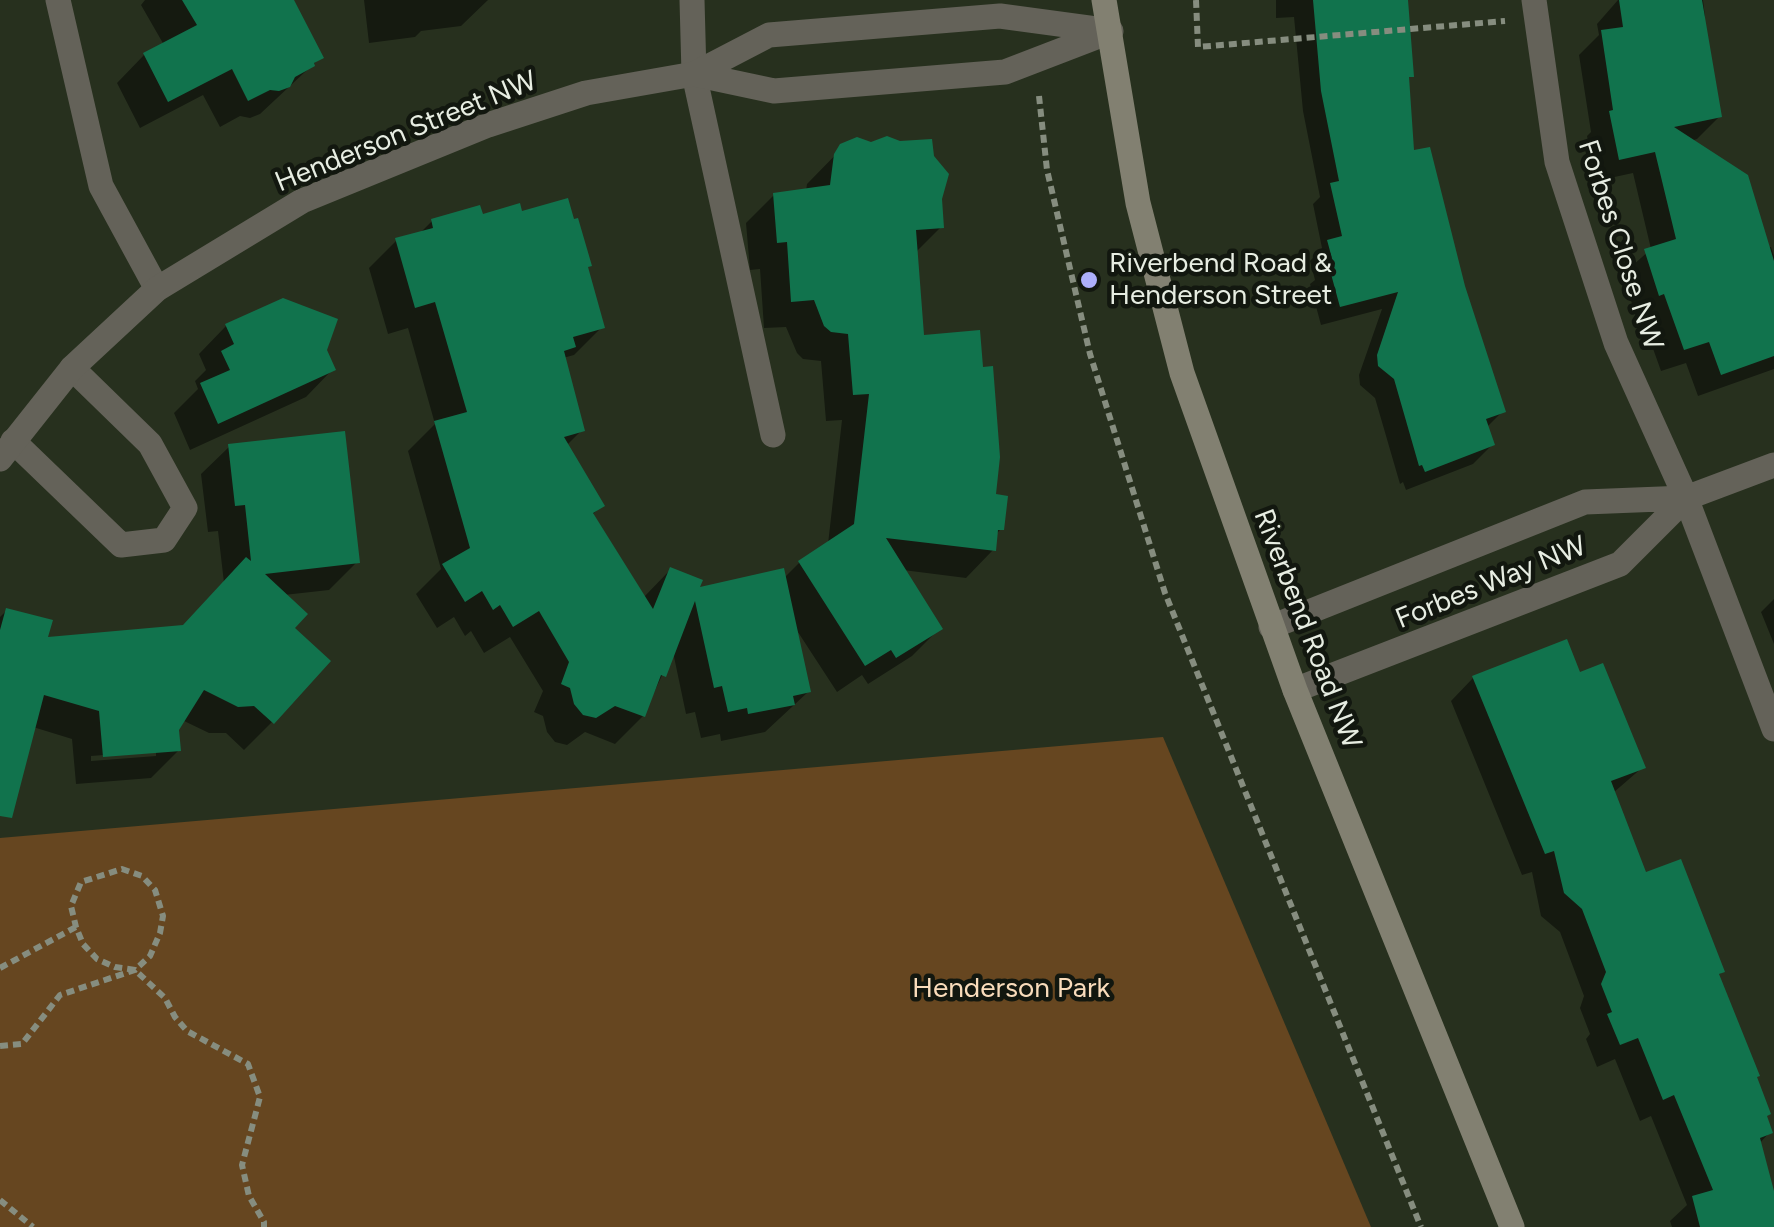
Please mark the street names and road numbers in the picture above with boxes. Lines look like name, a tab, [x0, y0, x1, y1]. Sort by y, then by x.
street label: Henderson Street NW	[270, 64, 542, 200]
street label: Forbes Close NW	[1570, 136, 1670, 354]
street label: Riverbend Road NW	[1246, 505, 1368, 753]
street label: Forbes Way NW	[1391, 530, 1591, 636]

